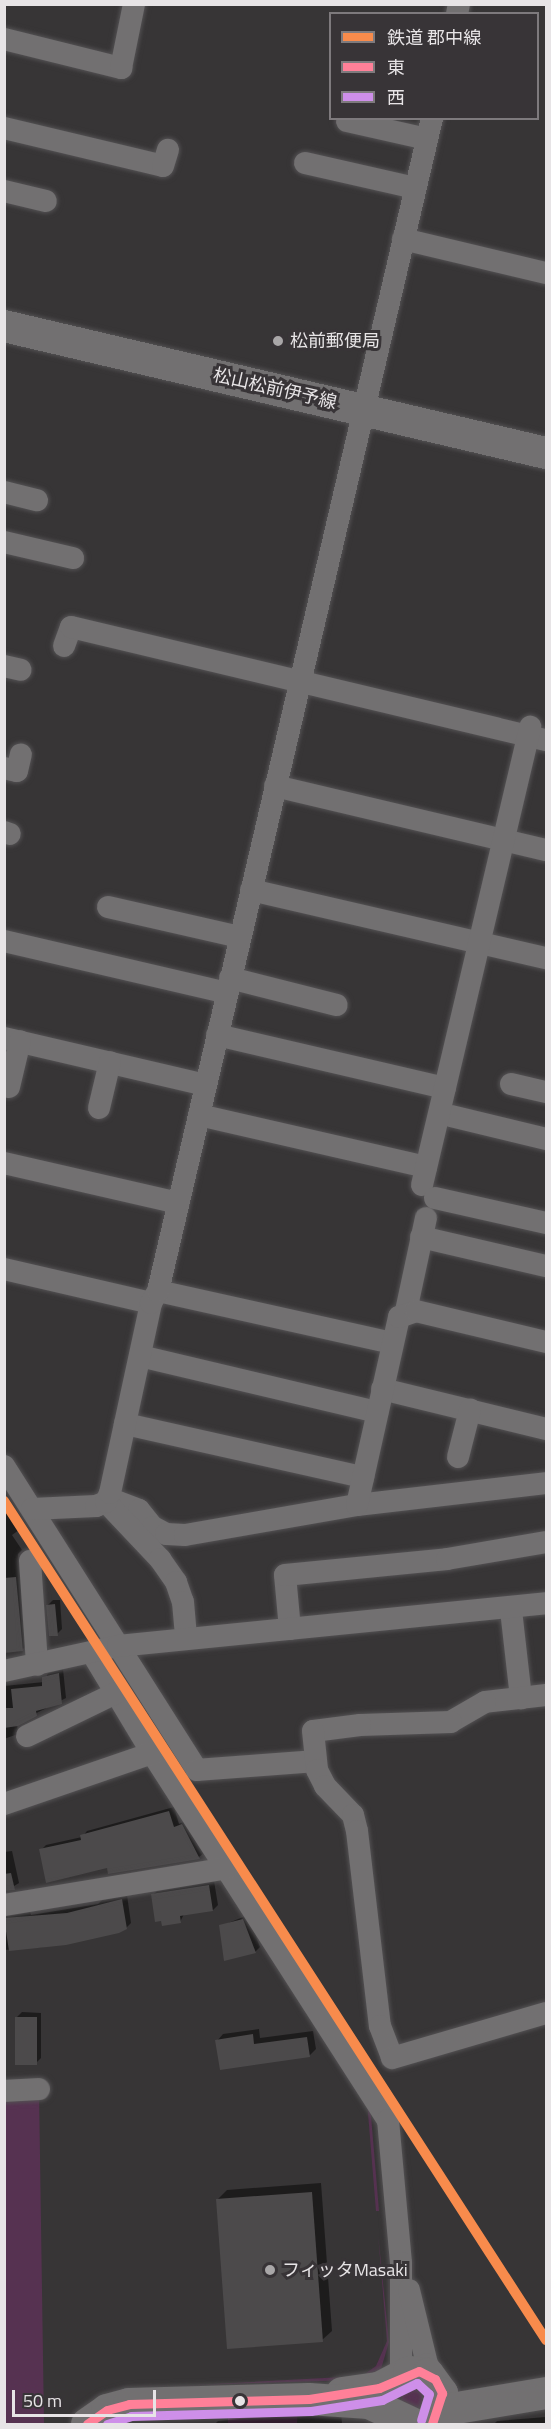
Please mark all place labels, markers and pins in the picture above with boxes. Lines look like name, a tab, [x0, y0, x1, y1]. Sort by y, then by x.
place label: 松前郵便局	[290, 330, 380, 352]
marker: 松前郵便局	[271, 334, 285, 348]
place label: フィッタMasaki	[282, 2259, 408, 2281]
marker: フィッタMasaki	[263, 2263, 277, 2277]
unlabelled marker	[234, 2395, 246, 2407]

